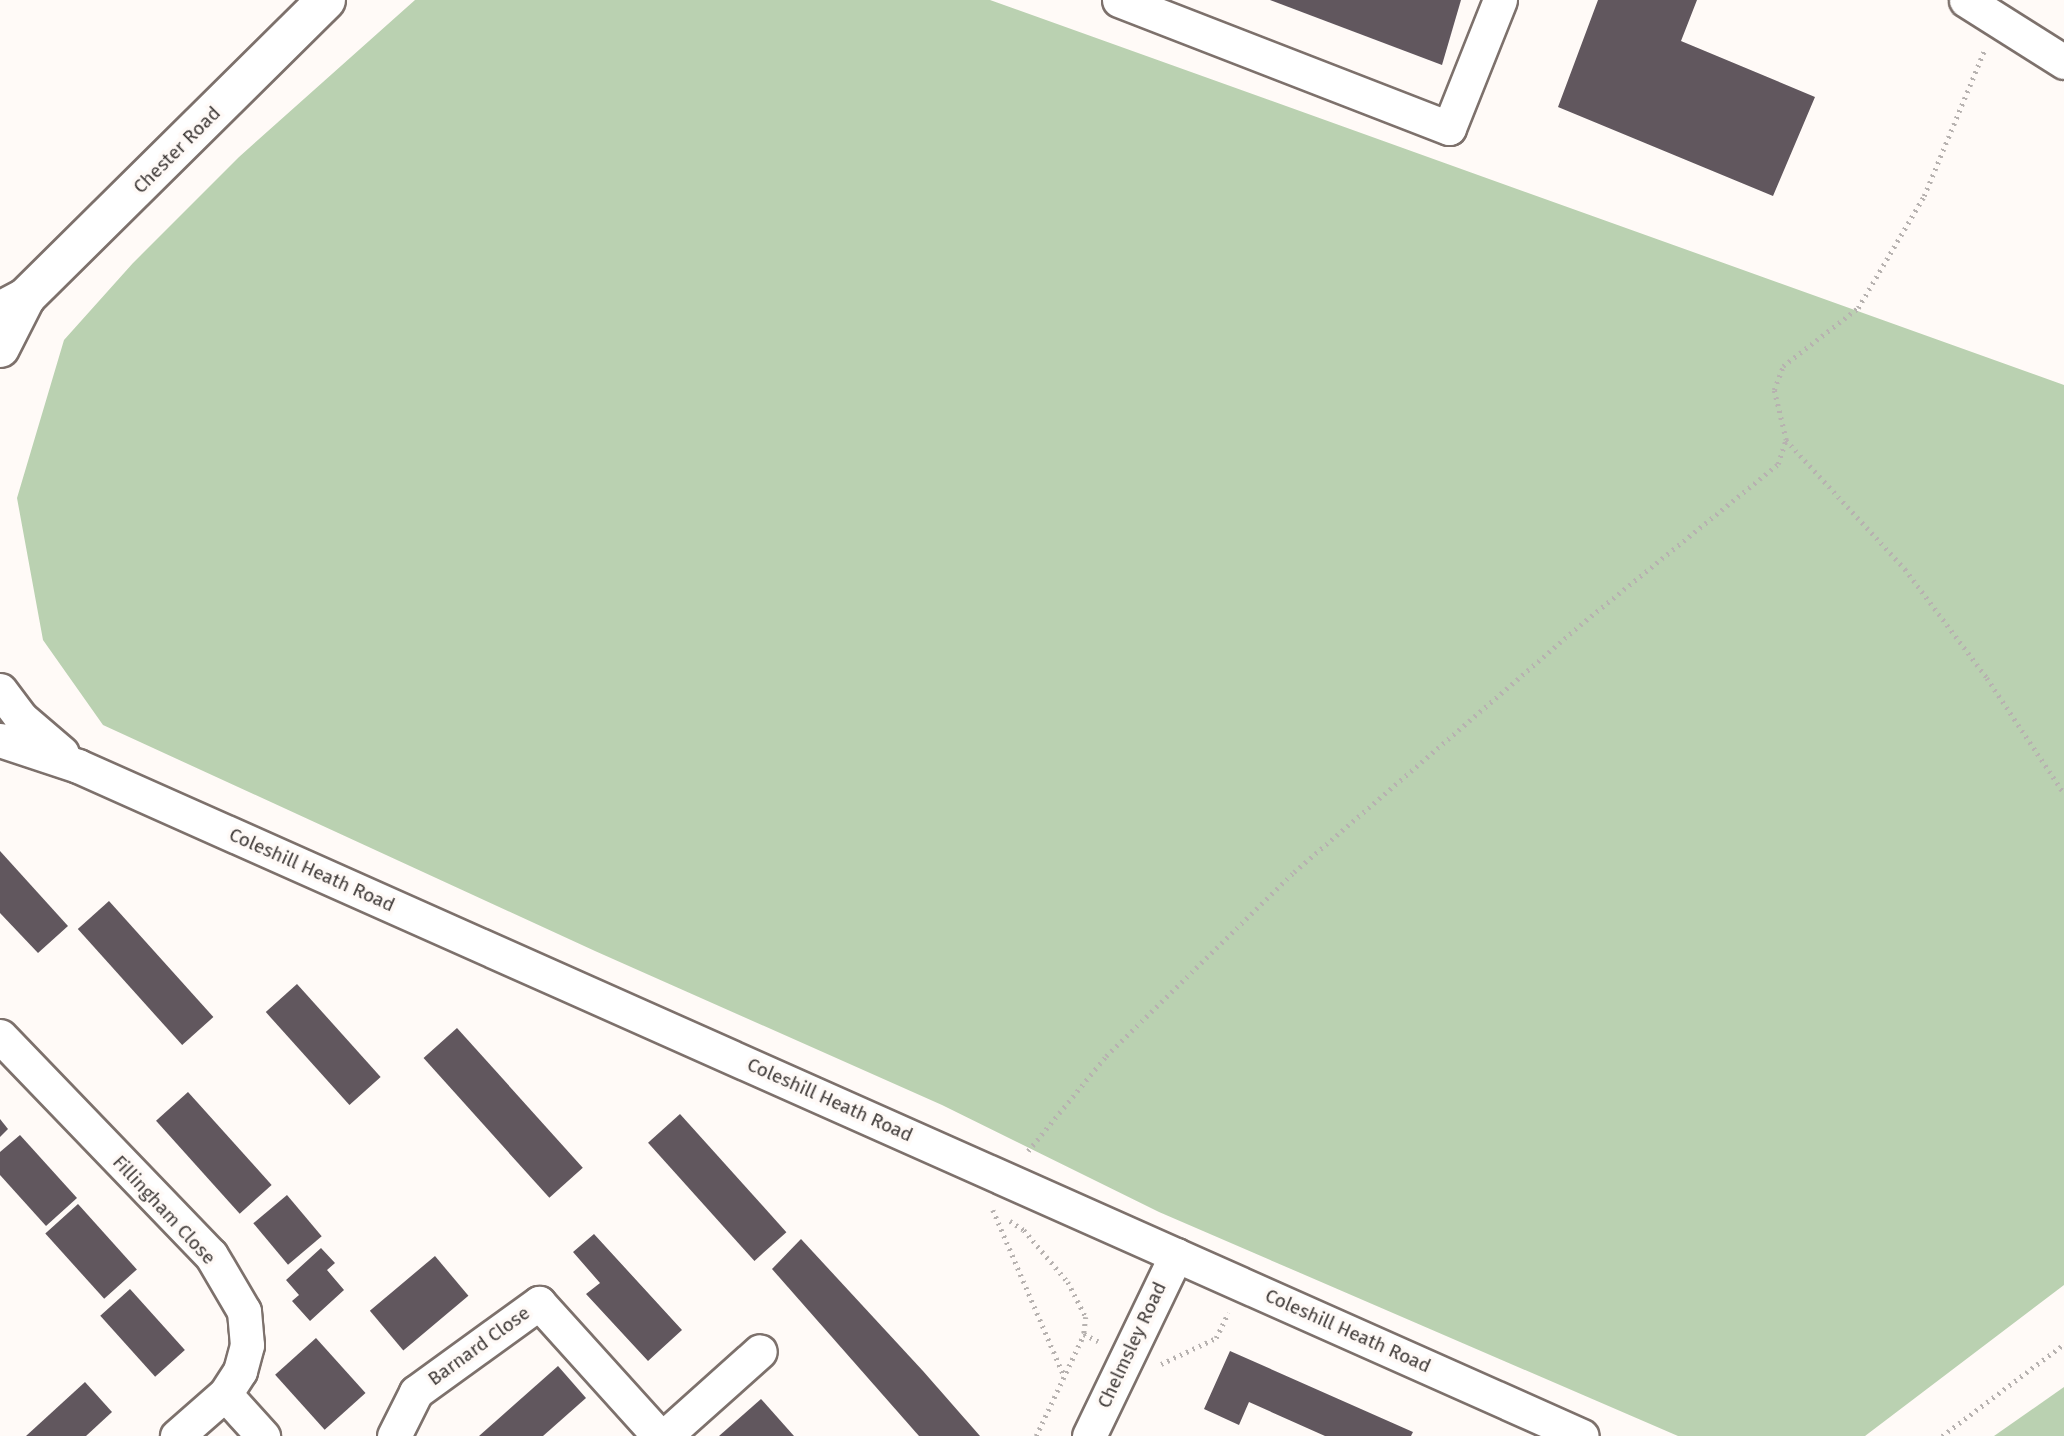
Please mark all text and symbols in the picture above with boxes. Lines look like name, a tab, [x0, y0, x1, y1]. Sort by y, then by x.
street label: Chester Road	[129, 102, 225, 198]
street label: Coleshill Heath Road	[226, 823, 398, 917]
street label: Coleshill Heath Road	[744, 1053, 916, 1147]
street label: Fillingham Close	[108, 1151, 220, 1269]
street label: Chelmsley Road	[1093, 1278, 1171, 1412]
street label: Coleshill Heath Road	[1262, 1284, 1434, 1378]
street label: Barnard Close	[424, 1301, 534, 1391]

